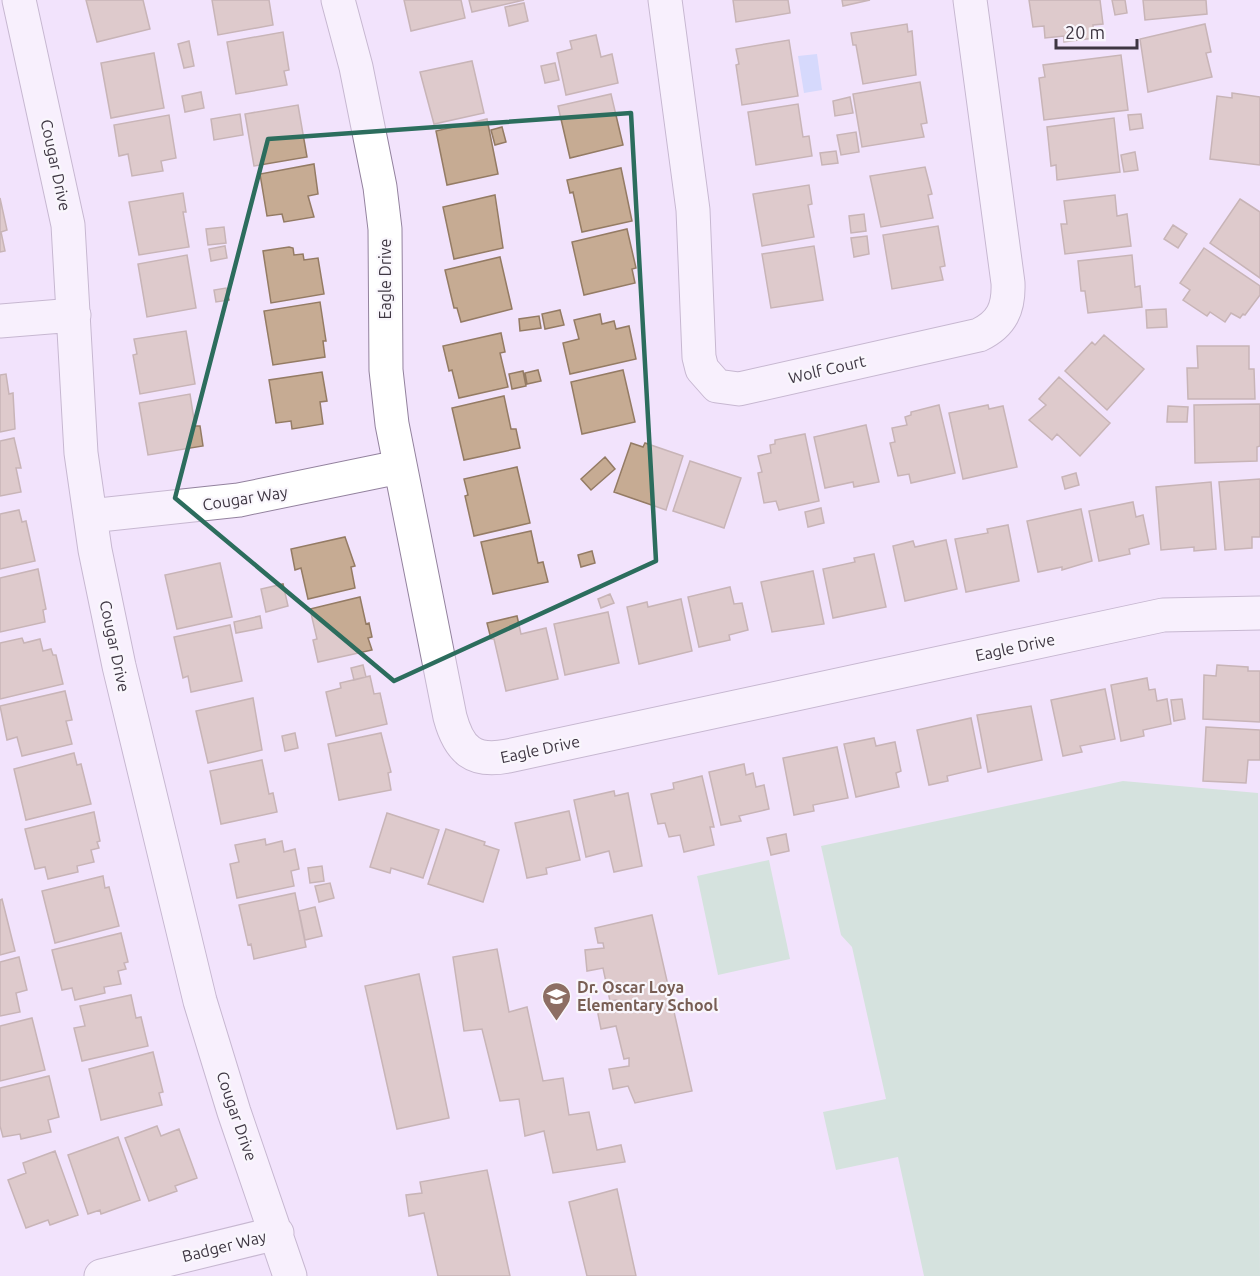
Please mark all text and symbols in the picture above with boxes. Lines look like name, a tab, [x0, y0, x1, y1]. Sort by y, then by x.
scale bar	[1056, 12, 1137, 50]
text: 20 m	[1065, 22, 1105, 42]
street label: Cougar Drive	[38, 118, 74, 212]
street label: Eagle Drive	[376, 239, 394, 319]
street label: Wolf Court	[787, 351, 868, 387]
street label: Cougar Way	[201, 482, 289, 514]
street label: Cougar Drive	[97, 599, 133, 693]
street label: Eagle Drive	[974, 630, 1056, 664]
street label: Eagle Drive	[499, 732, 581, 766]
place label: Dr. Oscar Loya Elementary School	[577, 978, 718, 1014]
school or university icon: Dr. Oscar Loya Elementary School	[540, 980, 572, 1022]
street label: Cougar Drive	[213, 1069, 261, 1163]
street label: Badger Way	[180, 1227, 268, 1265]

